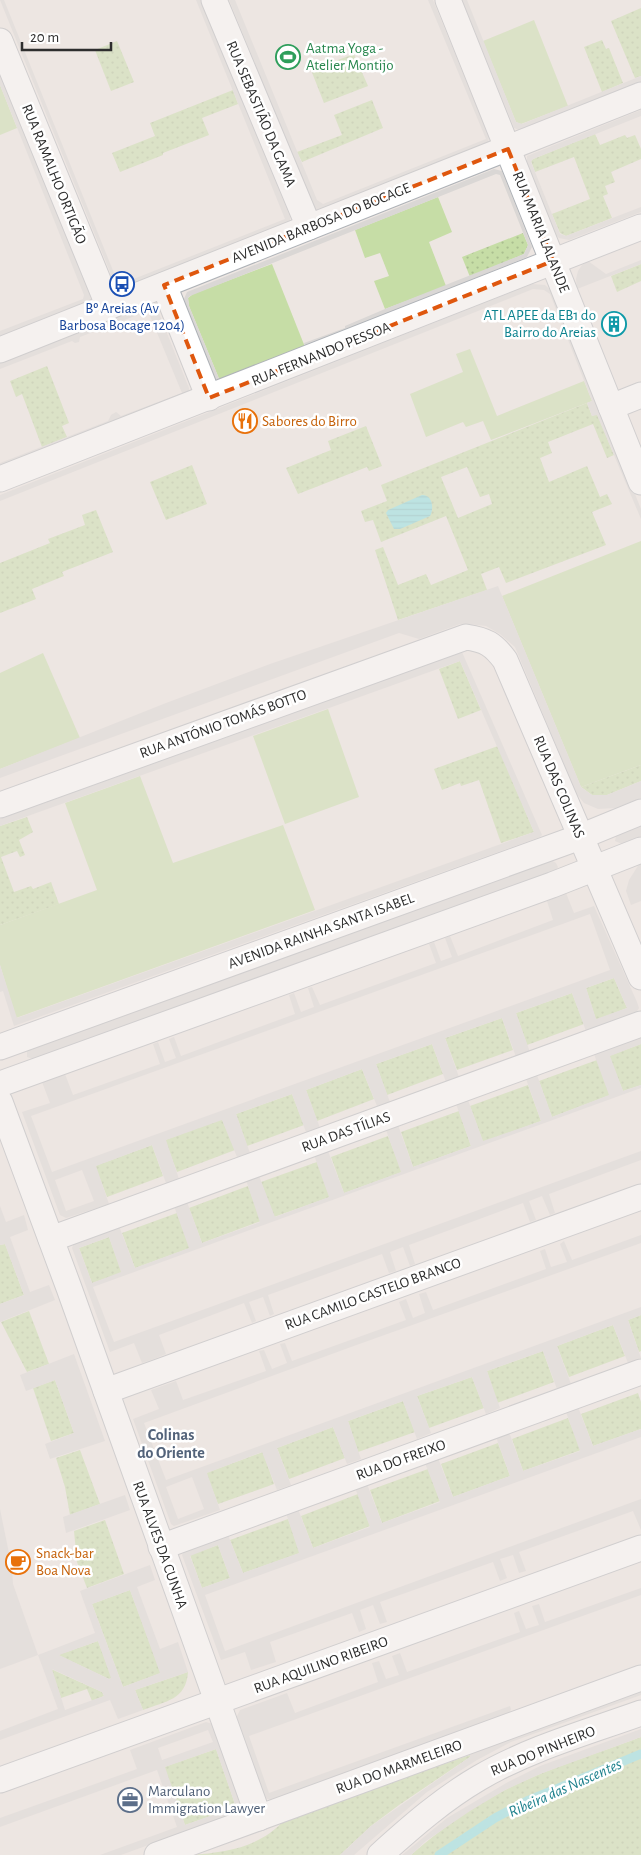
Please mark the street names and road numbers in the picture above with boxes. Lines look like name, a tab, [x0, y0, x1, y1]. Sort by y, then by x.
street label: RUA SEBASTIÃO DA GAMA	[223, 38, 300, 189]
street label: RUA RAMALHO ORTIGÃO	[19, 102, 90, 246]
street label: RUA MARIA LALANDE	[510, 169, 572, 295]
street label: AVENIDA BARBOSA DO BOCAGE	[229, 180, 413, 266]
street label: RUA FERNANDO PESSOA	[249, 319, 393, 389]
street label: RUA ANTÓNIO TOMÁS BOTTO	[137, 685, 308, 761]
street label: RUA DAS COLINAS	[531, 734, 587, 840]
street label: AVENIDA RAINHA SANTA ISABEL	[226, 890, 417, 972]
street label: RUA DAS TÍLIAS	[299, 1107, 392, 1155]
street label: RUA CAMILO CASTELO BRANCO	[283, 1255, 463, 1333]
street label: RUA DO FREIXO	[354, 1437, 448, 1483]
street label: RUA ALVES DA CUNHA	[130, 1479, 190, 1611]
street label: RUA AQUILINO RIBEIRO	[252, 1634, 390, 1696]
street label: RUA DO PINHEIRO	[489, 1723, 597, 1779]
street label: RUA DO MARMELEIRO	[334, 1737, 464, 1797]

